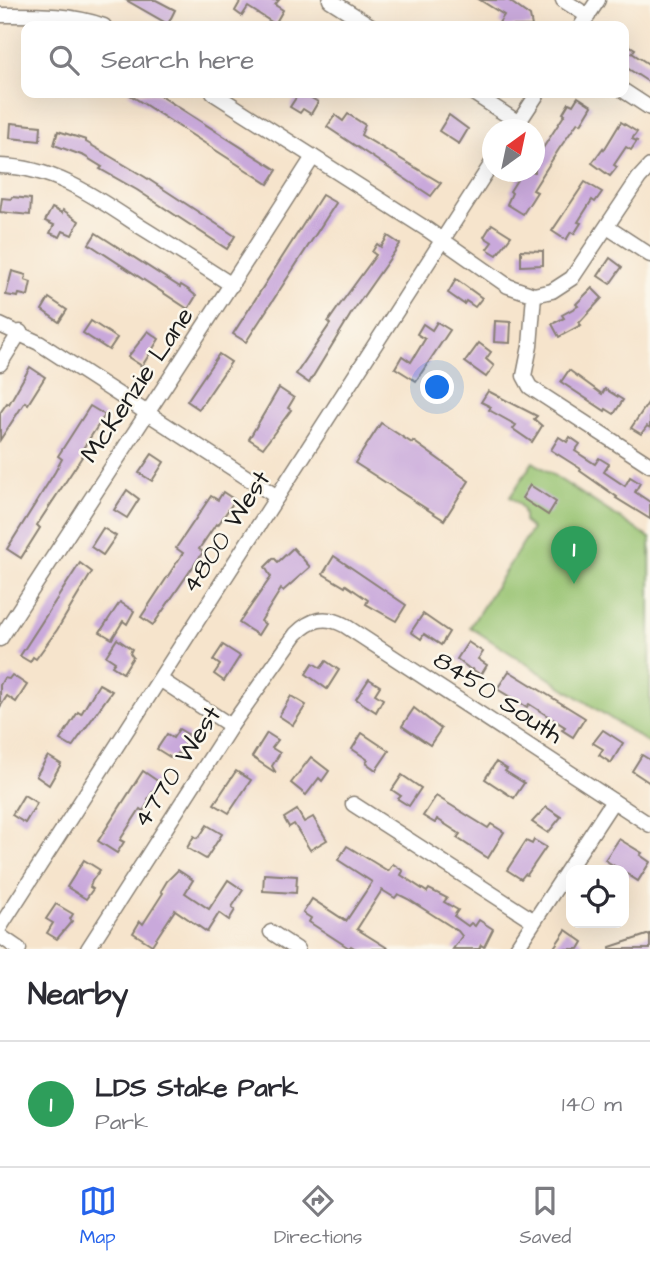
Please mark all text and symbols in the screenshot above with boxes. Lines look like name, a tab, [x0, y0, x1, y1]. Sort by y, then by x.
search box	[21, 21, 629, 98]
icon: search	[45, 41, 83, 79]
text: Search here	[101, 42, 254, 78]
north arrow	[482, 119, 545, 182]
street label: McKenzie Lane	[72, 300, 202, 470]
your location	[420, 370, 454, 404]
street label: 4800 West	[173, 463, 279, 600]
pin: 1	[551, 526, 597, 584]
street label: 8450 South	[426, 642, 570, 752]
street label: 4770 West	[124, 699, 230, 835]
map controls	[566, 865, 629, 928]
button: locate	[566, 865, 629, 928]
text: Nearby	[28, 974, 128, 1016]
text: LDS Stake Park	[95, 1070, 298, 1106]
text: 1	[50, 1088, 52, 1120]
text: 140 m	[562, 1088, 622, 1120]
text: Park	[95, 1106, 148, 1138]
tab: Map	[79, 1182, 117, 1251]
tab: Directions	[274, 1182, 362, 1251]
tab: Saved	[520, 1182, 571, 1251]

